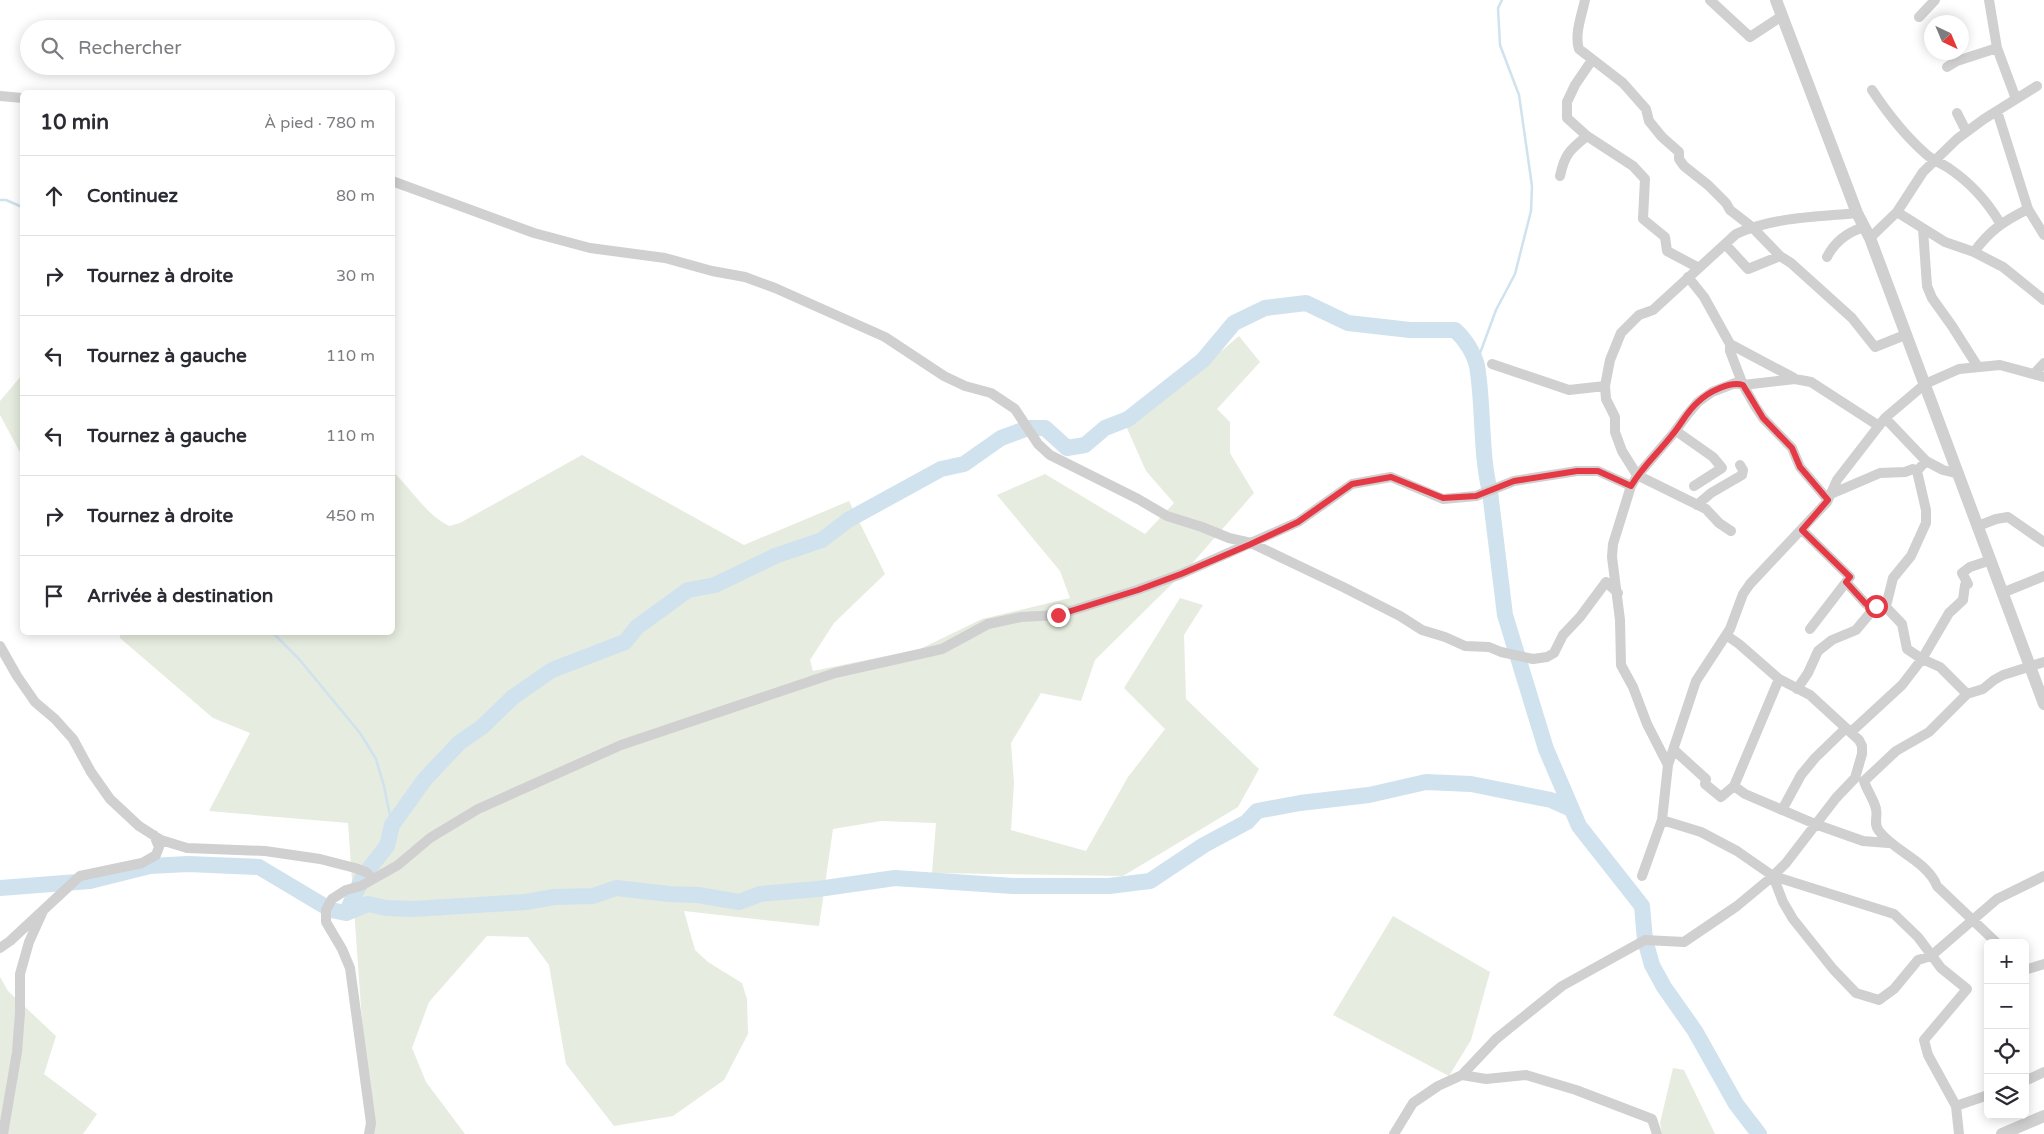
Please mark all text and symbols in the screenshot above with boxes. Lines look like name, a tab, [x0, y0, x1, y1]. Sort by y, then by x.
north arrow	[1924, 15, 1969, 60]
search box	[20, 20, 395, 75]
icon: search	[38, 34, 66, 62]
text: Rechercher	[78, 37, 181, 59]
text: 10 min	[40, 110, 109, 135]
text: À pied · 780 m	[264, 113, 375, 133]
icon: ahead	[40, 182, 68, 210]
text: Continuez	[87, 185, 178, 207]
text: 80 m	[336, 186, 375, 206]
icon: right	[40, 262, 68, 290]
text: Tournez à droite	[87, 265, 233, 287]
text: 30 m	[336, 266, 375, 286]
icon: left	[40, 342, 68, 370]
text: Tournez à gauche	[87, 345, 247, 367]
text: 110 m	[326, 346, 375, 366]
icon: left	[40, 422, 68, 450]
text: Tournez à gauche	[87, 425, 247, 447]
text: 110 m	[326, 426, 375, 446]
icon: right	[40, 502, 68, 530]
text: Tournez à droite	[87, 505, 233, 527]
text: 450 m	[326, 506, 375, 526]
icon: arrive	[40, 582, 68, 610]
text: Arrivée à destination	[87, 585, 273, 607]
route start	[1865, 595, 1888, 618]
route end	[1047, 604, 1070, 627]
map controls	[1984, 939, 2029, 1119]
button: +	[1984, 939, 2029, 984]
button: −	[1984, 984, 2029, 1029]
button: locate	[1984, 1029, 2029, 1074]
button: layers	[1984, 1074, 2029, 1119]

